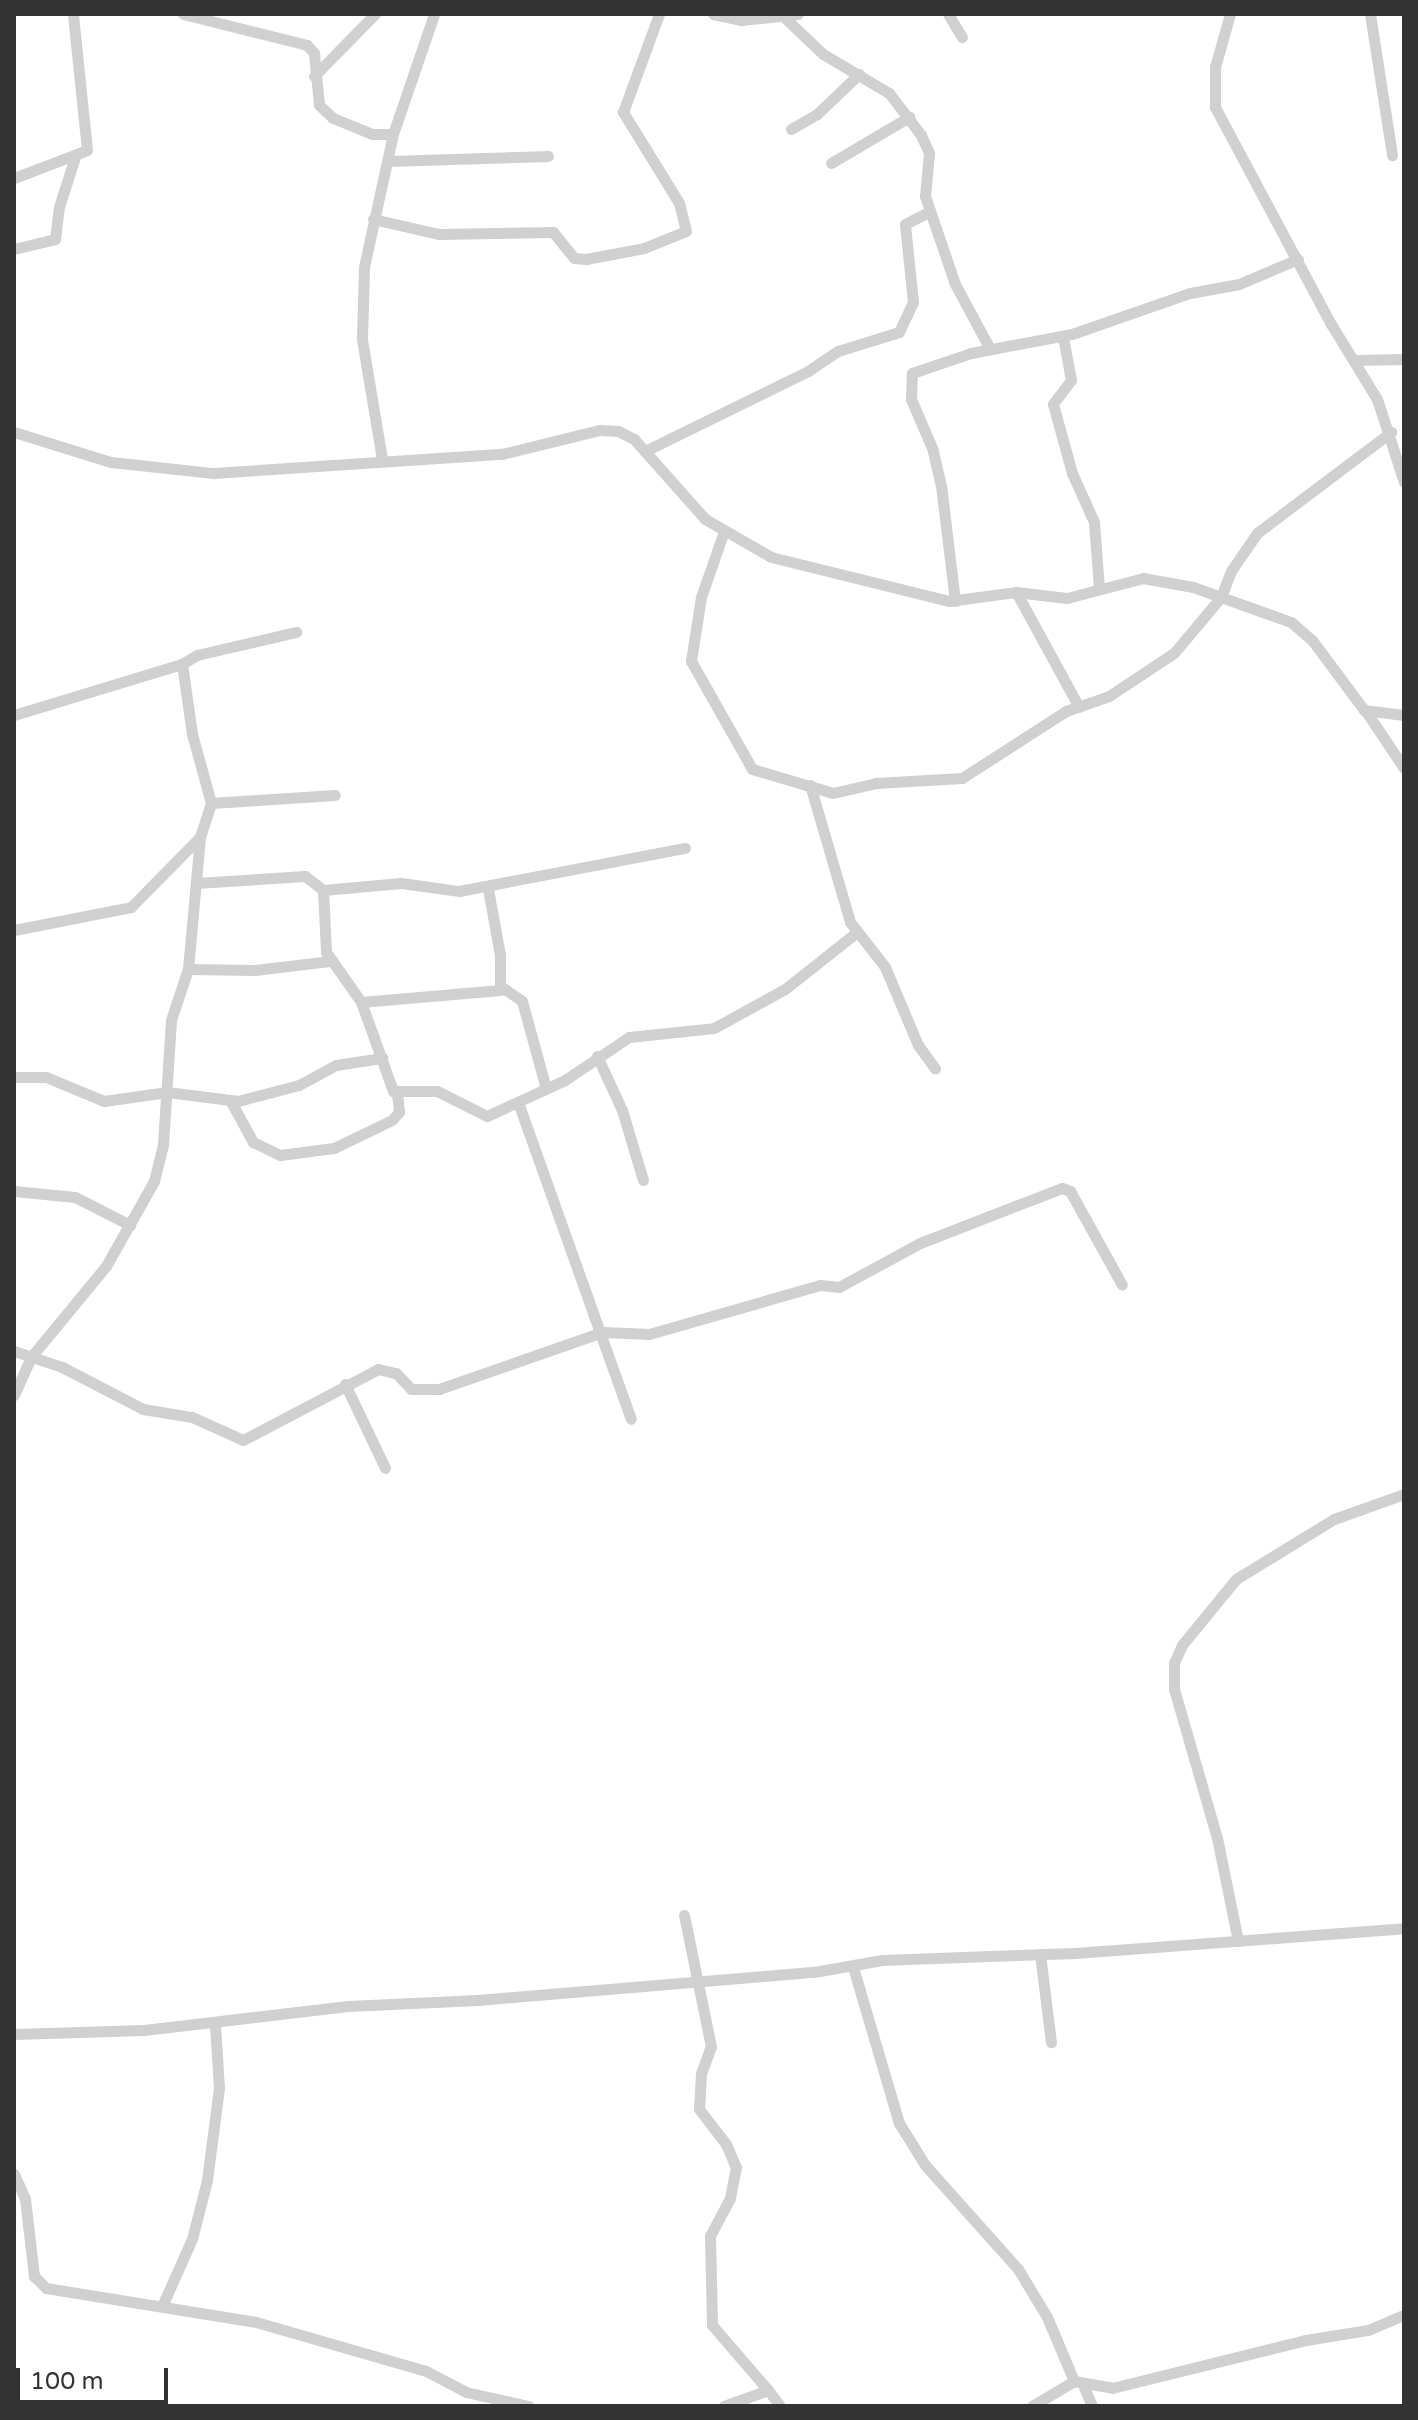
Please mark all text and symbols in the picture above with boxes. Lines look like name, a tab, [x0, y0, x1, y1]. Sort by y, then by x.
scale bar	[20, 2352, 172, 2402]
text: 100 m	[30, 2367, 104, 2396]

